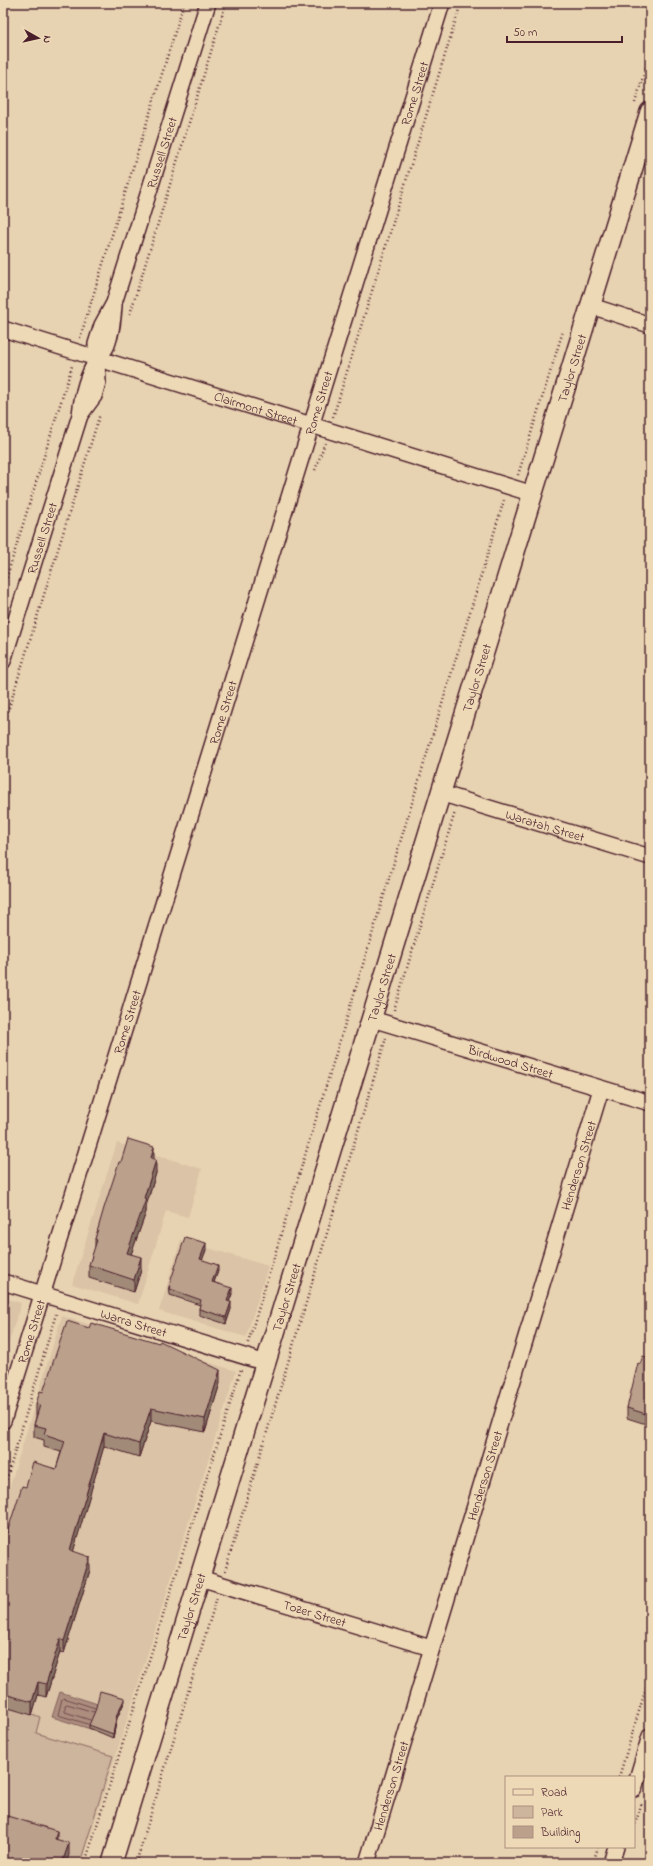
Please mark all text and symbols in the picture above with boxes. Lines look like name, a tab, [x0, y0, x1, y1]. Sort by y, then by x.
north arrow	[18, 18, 58, 58]
scale bar	[507, 18, 622, 44]
text: 50 m	[513, 24, 537, 42]
text: N	[38, 34, 55, 44]
street label: Rome Street	[397, 59, 435, 128]
street label: Russell Street	[142, 114, 183, 191]
street label: Taylor Street	[553, 331, 592, 405]
street label: Rome Street	[301, 368, 339, 437]
street label: Clairmont Street	[211, 387, 300, 431]
street label: Russell Street	[23, 500, 63, 577]
street label: Taylor Street	[458, 641, 497, 715]
street label: Rome Street	[205, 678, 243, 747]
street label: Waratah Street	[503, 805, 587, 848]
street label: Taylor Street	[363, 951, 402, 1024]
street label: Rome Street	[109, 987, 147, 1056]
street label: Birdwood Street	[465, 1040, 556, 1084]
street label: Henderson Street	[557, 1118, 602, 1213]
street label: Taylor Street	[268, 1260, 307, 1334]
street label: Rome Street	[13, 1297, 51, 1366]
street label: Warra Street	[98, 1305, 169, 1343]
street label: Henderson Street	[463, 1428, 508, 1523]
street label: Taylor Street	[173, 1570, 212, 1644]
street label: Tozer Street	[281, 1596, 349, 1633]
street label: Henderson Street	[369, 1738, 415, 1833]
legend	[505, 1776, 635, 1848]
text: Road	[541, 1784, 567, 1802]
text: Park	[541, 1804, 563, 1822]
text: Building	[540, 1824, 580, 1843]

